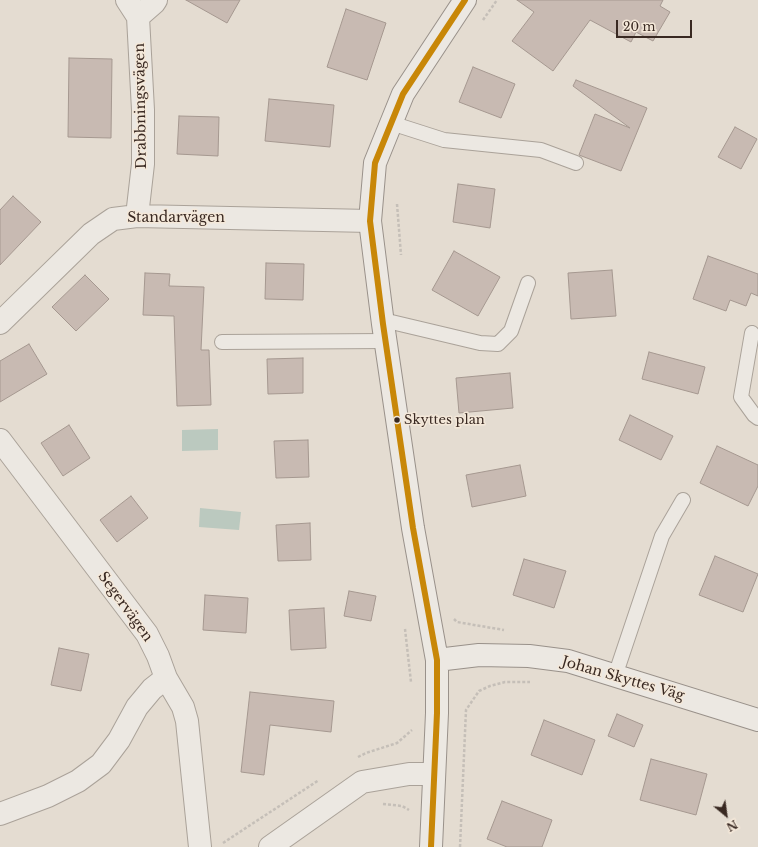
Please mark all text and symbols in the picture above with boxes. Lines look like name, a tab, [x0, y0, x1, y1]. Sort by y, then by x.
scale bar	[618, 12, 694, 38]
text: 20 m	[623, 19, 655, 34]
street label: Drabbningsvägen	[132, 43, 150, 169]
street label: Standarvägen	[127, 210, 225, 226]
place label: Skyttes plan	[404, 412, 485, 428]
marker: Skyttes plan	[392, 415, 402, 425]
street label: Segervägen	[94, 569, 156, 645]
street label: Johan Skyttes Väg	[560, 653, 686, 705]
north arrow	[706, 795, 746, 835]
text: N	[724, 817, 740, 834]

